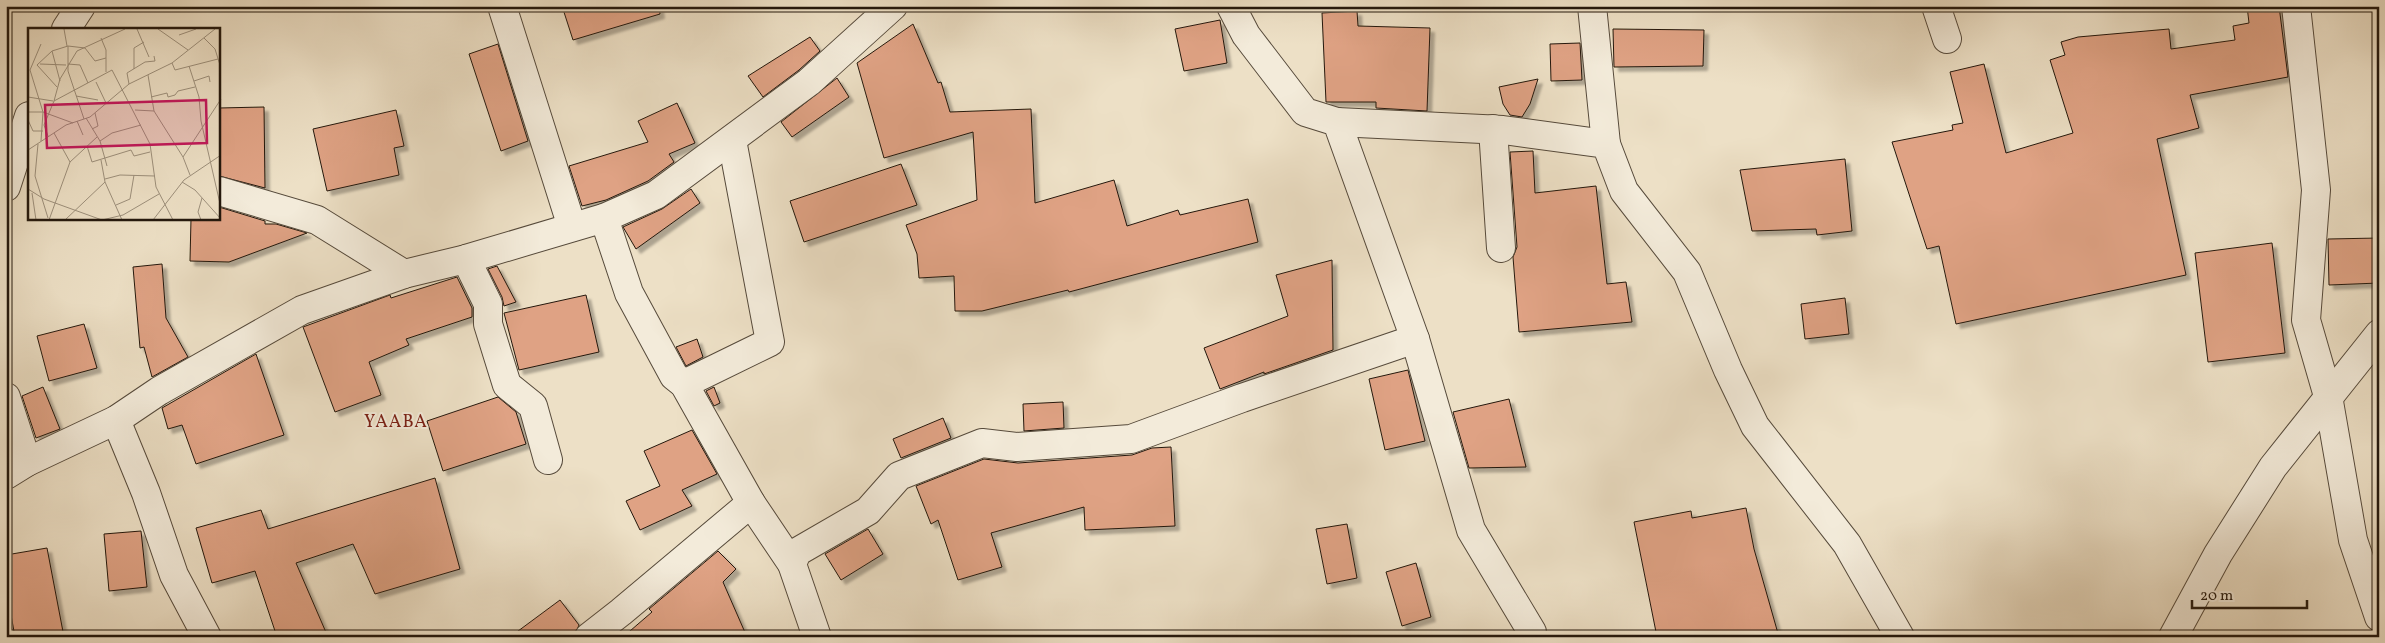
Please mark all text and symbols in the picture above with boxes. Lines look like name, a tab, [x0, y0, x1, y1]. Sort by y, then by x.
inset map	[28, 28, 220, 220]
district label: YAABA	[364, 410, 428, 435]
scale bar	[2192, 578, 2308, 610]
text: 20 m	[2200, 586, 2233, 607]

